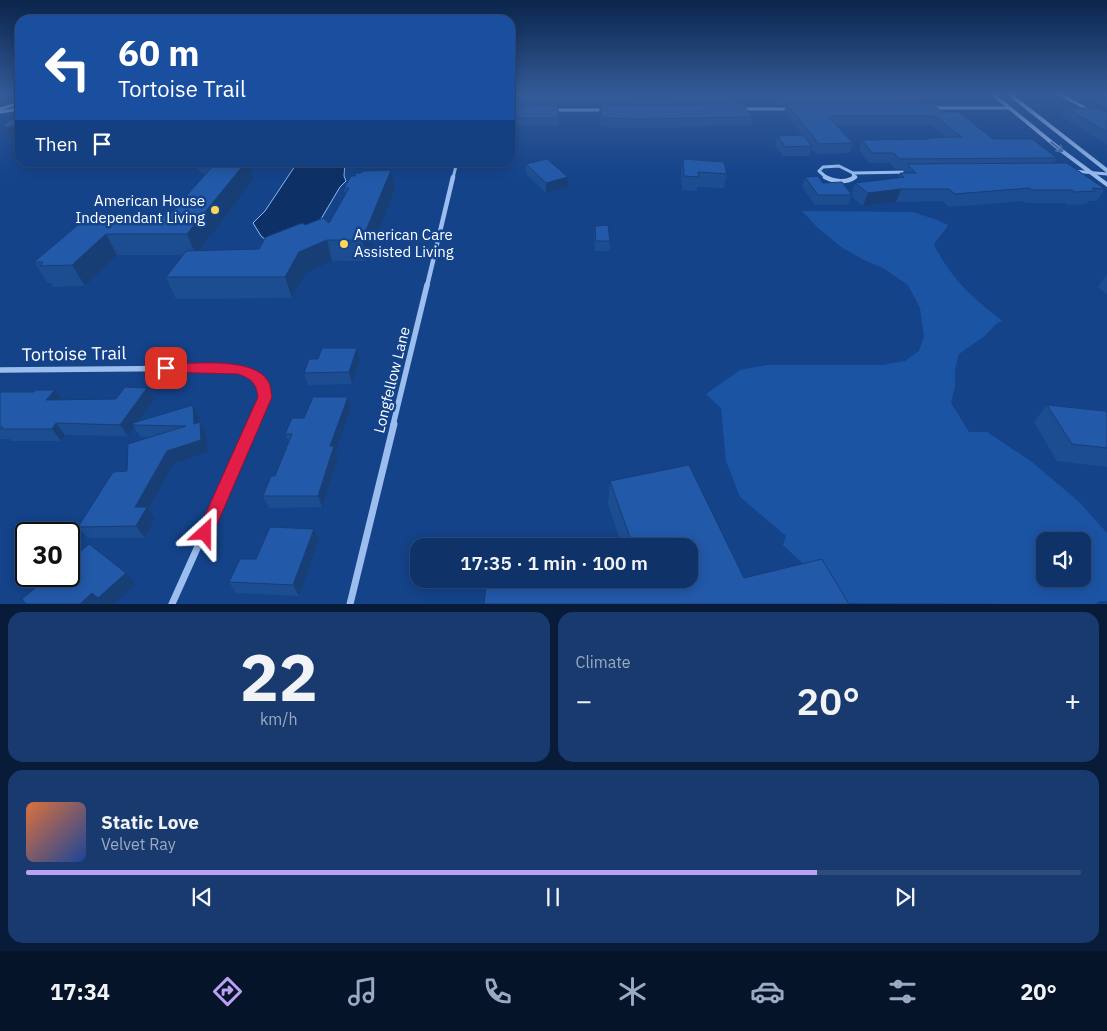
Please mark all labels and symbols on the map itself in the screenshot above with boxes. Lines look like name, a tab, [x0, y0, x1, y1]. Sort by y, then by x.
one-way arrow	[1050, 141, 1063, 152]
place label: American House Independant Living	[75, 191, 205, 227]
marker: American House Independant Living	[209, 204, 221, 216]
place label: American Care Assisted Living	[354, 225, 454, 261]
marker: American Care Assisted Living	[338, 238, 350, 250]
street label: Longfellow Lane	[369, 325, 414, 435]
street label: Tortoise Trail	[21, 341, 127, 366]
pin	[145, 347, 187, 389]
position arrow	[178, 506, 230, 558]
speed limit sign: 30	[15, 522, 80, 587]

